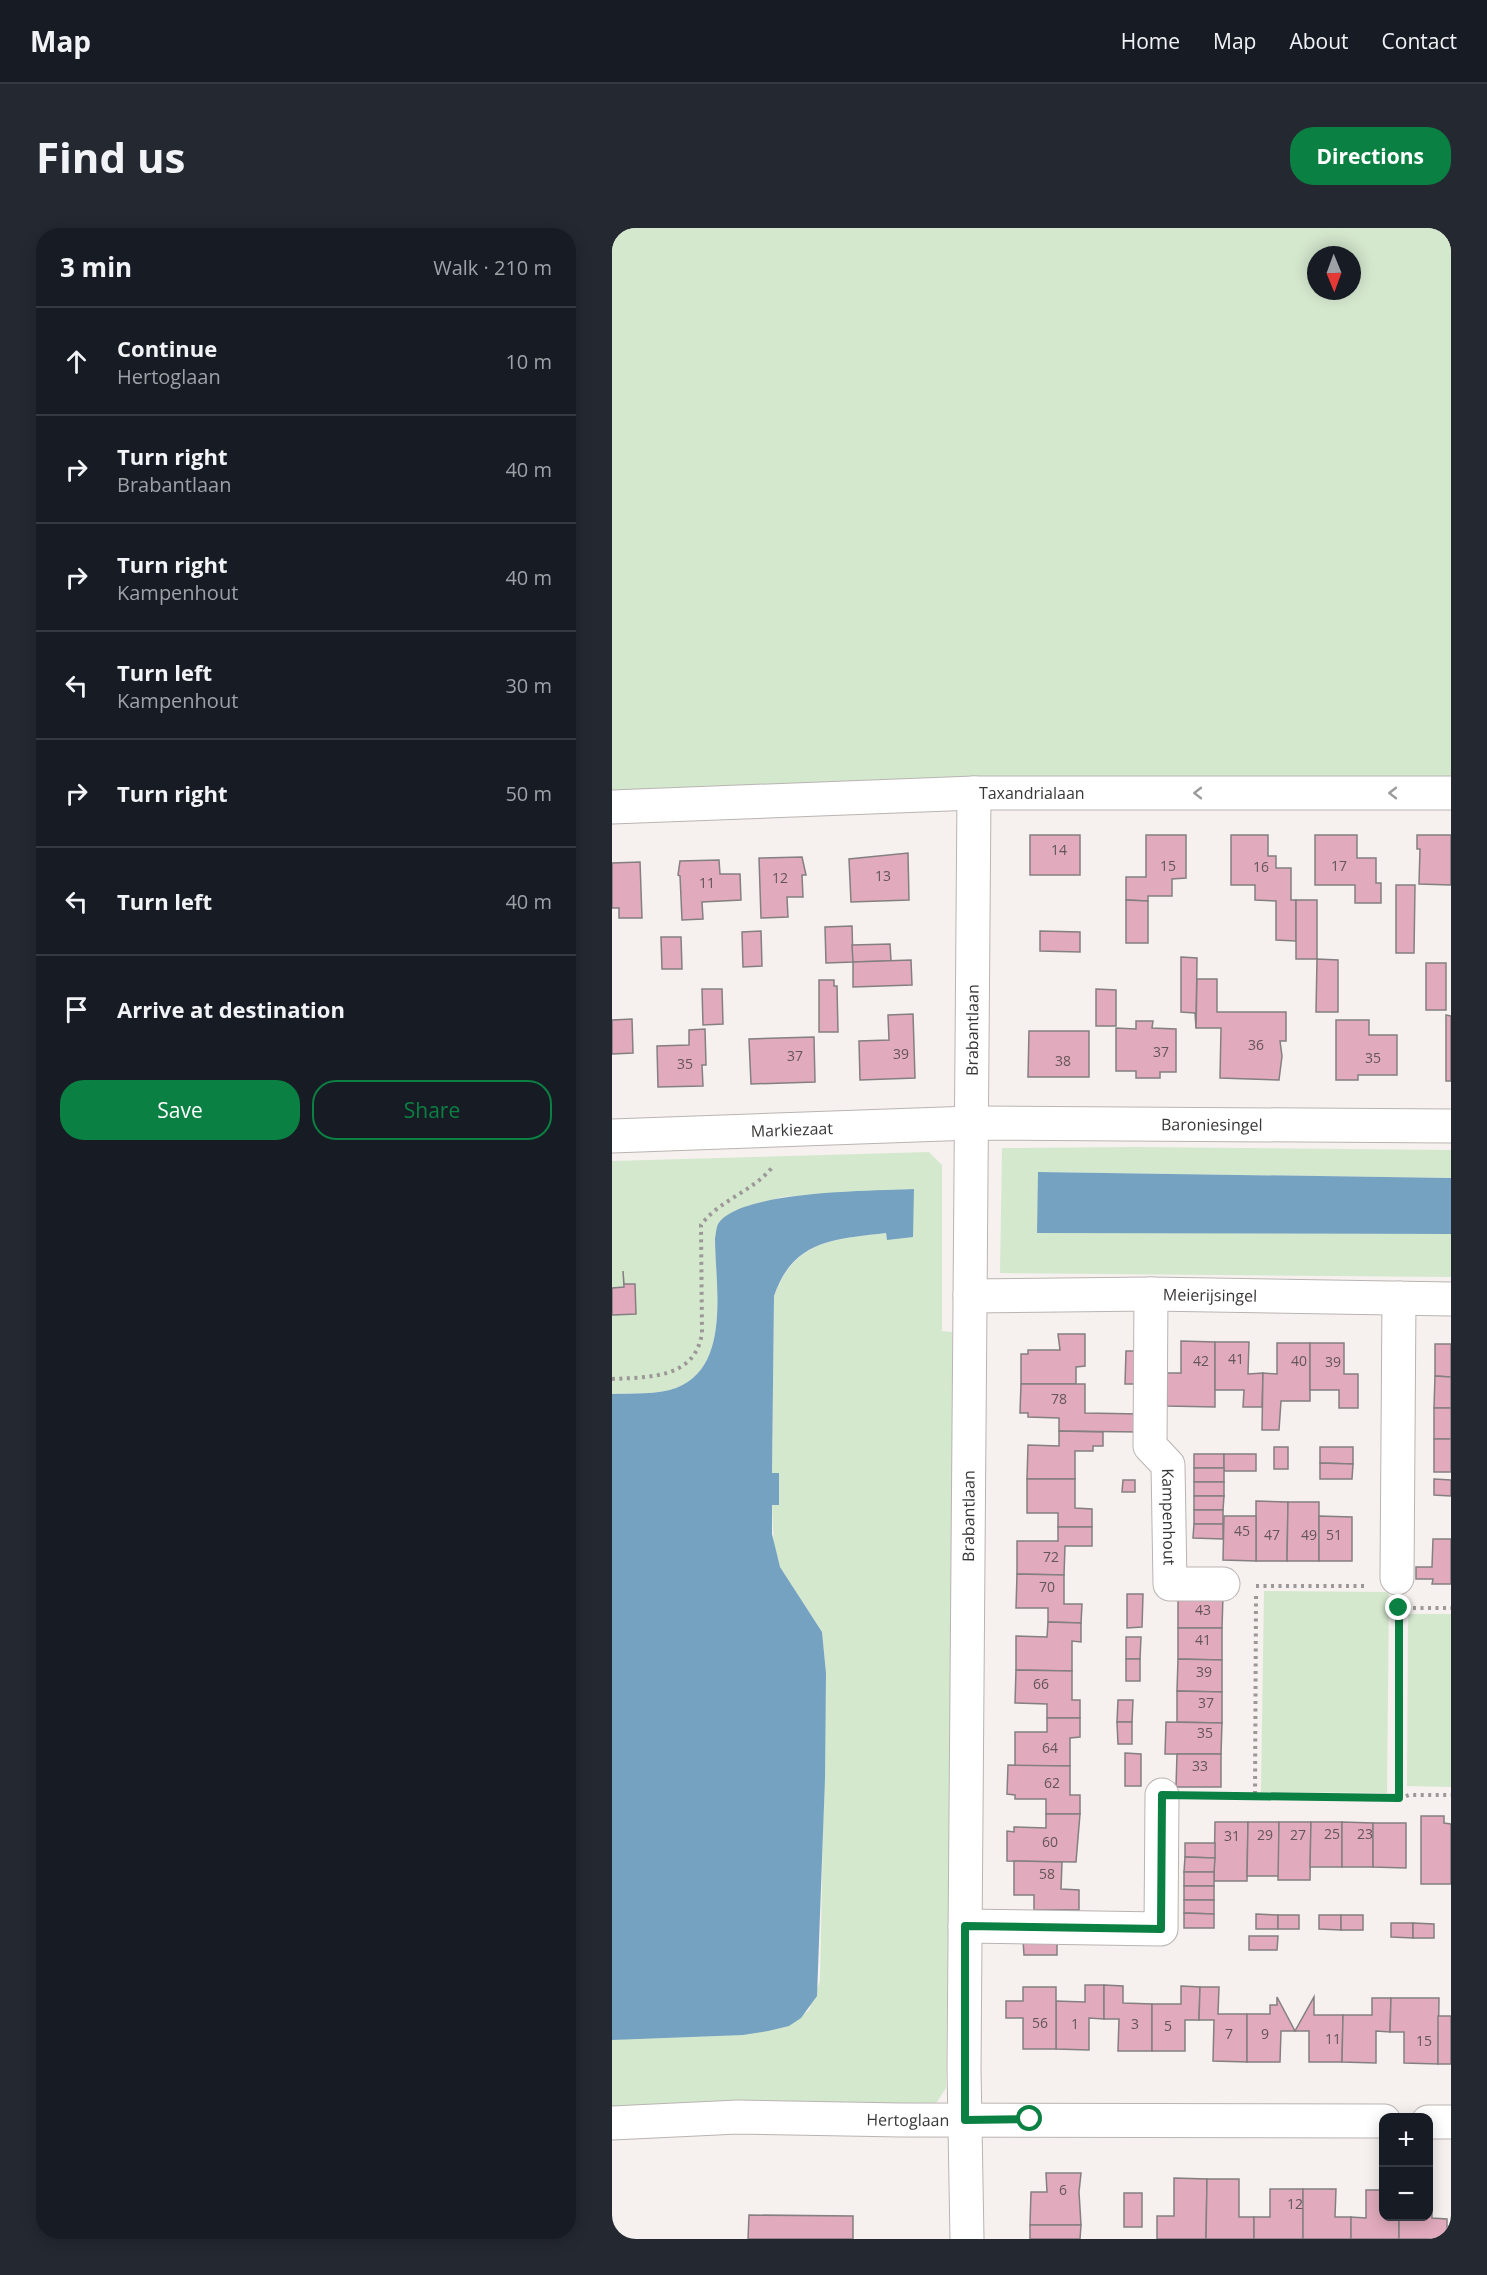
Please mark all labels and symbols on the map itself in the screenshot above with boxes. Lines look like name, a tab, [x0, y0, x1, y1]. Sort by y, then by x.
north arrow	[1307, 246, 1361, 300]
street label: Taxandrialaan	[979, 782, 1085, 804]
one-way arrow	[1193, 787, 1202, 799]
one-way arrow	[1388, 787, 1397, 799]
house number: 14	[1051, 840, 1067, 859]
house number: 15	[1160, 856, 1176, 875]
house number: 17	[1331, 856, 1347, 875]
house number: 16	[1253, 857, 1269, 876]
house number: 13	[875, 866, 891, 885]
house number: 12	[772, 868, 788, 887]
house number: 11	[699, 873, 715, 892]
street label: Brabantlaan	[961, 984, 984, 1076]
house number: 36	[1248, 1035, 1264, 1054]
house number: 37	[1153, 1042, 1169, 1061]
house number: 39	[893, 1044, 909, 1063]
house number: 37	[787, 1046, 803, 1065]
house number: 35	[1365, 1048, 1381, 1067]
house number: 38	[1055, 1051, 1071, 1070]
house number: 35	[677, 1054, 693, 1073]
street label: Baroniesingel	[1161, 1113, 1263, 1136]
street label: Markiezaat	[750, 1117, 834, 1142]
street label: Meierijsingel	[1163, 1283, 1257, 1307]
house number: 41	[1228, 1349, 1244, 1368]
house number: 42	[1193, 1351, 1209, 1370]
house number: 40	[1291, 1351, 1307, 1370]
house number: 39	[1325, 1352, 1341, 1371]
house number: 78	[1051, 1389, 1067, 1408]
street label: Kampenhout	[1157, 1468, 1181, 1566]
street label: Brabantlaan	[957, 1470, 980, 1562]
house number: 45	[1234, 1521, 1250, 1540]
house number: 47	[1264, 1525, 1280, 1544]
house number: 49	[1301, 1525, 1317, 1544]
house number: 51	[1326, 1525, 1342, 1544]
house number: 72	[1043, 1547, 1059, 1566]
house number: 70	[1039, 1577, 1055, 1596]
route end	[1385, 1594, 1411, 1620]
house number: 43	[1195, 1600, 1211, 1619]
house number: 41	[1195, 1630, 1211, 1649]
house number: 39	[1196, 1662, 1212, 1681]
house number: 66	[1033, 1674, 1049, 1693]
house number: 37	[1198, 1693, 1214, 1712]
house number: 35	[1197, 1723, 1213, 1742]
house number: 64	[1042, 1738, 1058, 1757]
house number: 33	[1192, 1756, 1208, 1775]
house number: 62	[1044, 1773, 1060, 1792]
house number: 25	[1324, 1824, 1340, 1843]
house number: 23	[1357, 1824, 1373, 1843]
house number: 29	[1257, 1825, 1273, 1844]
house number: 27	[1290, 1825, 1306, 1844]
house number: 31	[1224, 1826, 1240, 1845]
house number: 60	[1042, 1832, 1058, 1851]
house number: 58	[1039, 1864, 1055, 1883]
house number: 56	[1032, 2013, 1048, 2032]
house number: 1	[1071, 2014, 1079, 2033]
house number: 3	[1131, 2014, 1139, 2033]
house number: 5	[1164, 2016, 1172, 2035]
house number: 7	[1225, 2024, 1233, 2043]
house number: 9	[1261, 2024, 1269, 2043]
house number: 11	[1325, 2029, 1341, 2048]
house number: 15	[1416, 2031, 1432, 2050]
route start	[1016, 2105, 1042, 2131]
street label: Hertoglaan	[866, 2108, 949, 2131]
house number: 6	[1059, 2180, 1067, 2199]
house number: 12	[1287, 2194, 1303, 2213]

